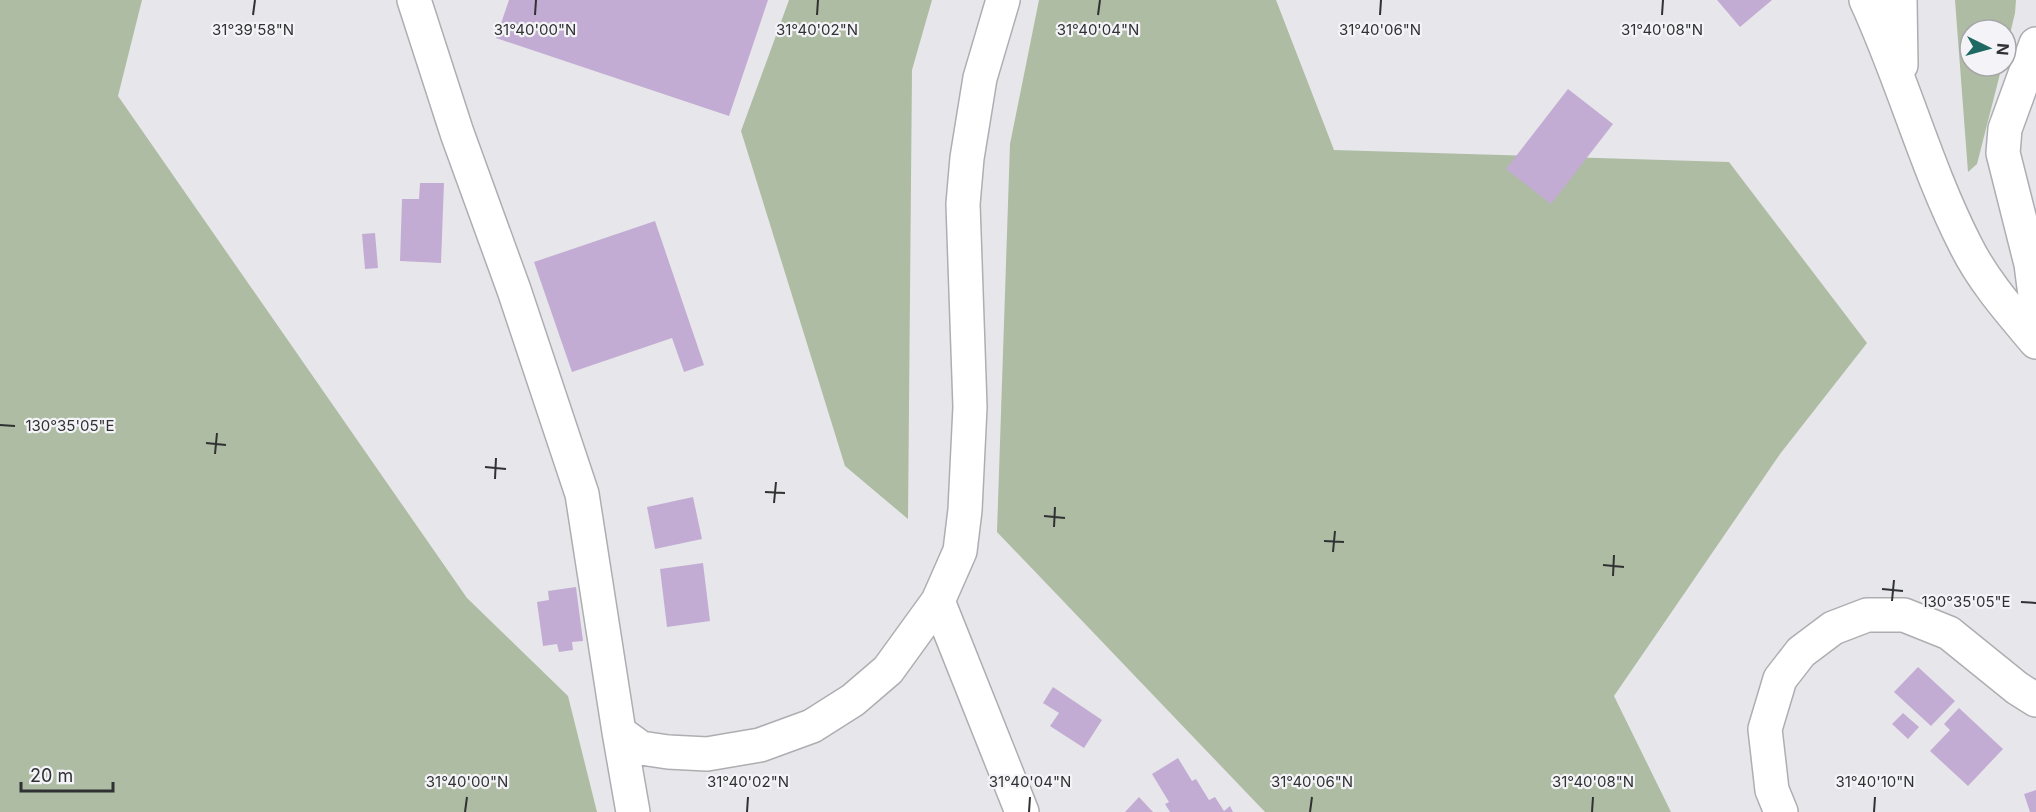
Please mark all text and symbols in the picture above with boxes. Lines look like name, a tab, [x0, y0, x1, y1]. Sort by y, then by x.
north arrow	[1958, 18, 2018, 78]
text: 31°39'58"N	[212, 20, 294, 39]
text: 31°40'00"N	[494, 20, 576, 39]
text: 31°40'02"N	[776, 20, 858, 39]
text: 31°40'04"N	[1057, 20, 1139, 39]
text: 31°40'06"N	[1339, 20, 1421, 39]
text: 31°40'08"N	[1621, 20, 1703, 39]
text: N	[1992, 42, 2013, 56]
text: 130°35'05"E	[25, 416, 115, 435]
text: 130°35'05"E	[1921, 592, 2011, 611]
scale bar	[21, 755, 112, 793]
text: 20 m	[30, 765, 73, 786]
text: 31°40'00"N	[426, 772, 508, 791]
text: 31°40'02"N	[707, 772, 789, 791]
text: 31°40'04"N	[989, 772, 1071, 791]
text: 31°40'06"N	[1271, 772, 1353, 791]
text: 31°40'08"N	[1552, 772, 1634, 791]
text: 31°40'10"N	[1835, 772, 1915, 791]

